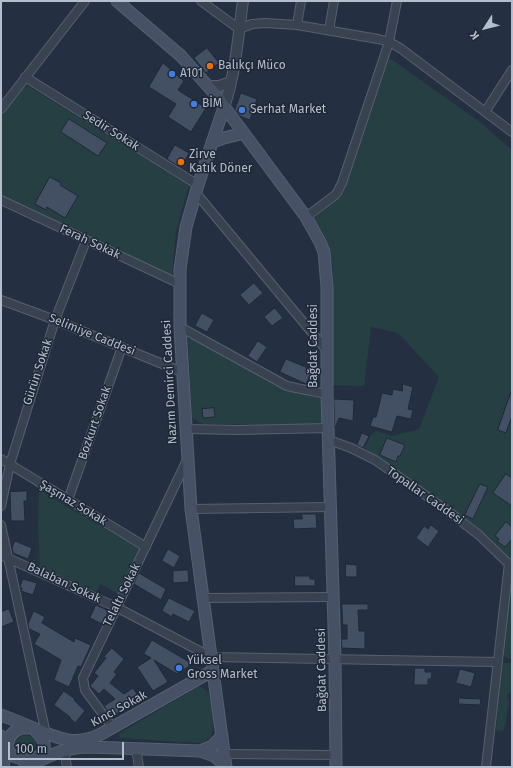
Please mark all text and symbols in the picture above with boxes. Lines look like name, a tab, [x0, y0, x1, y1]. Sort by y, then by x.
north arrow	[465, 8, 505, 48]
text: K	[468, 29, 482, 42]
place label: Balıkçı Müco	[218, 59, 286, 73]
marker: Balıkçı Müco	[205, 61, 215, 71]
place label: A101	[180, 67, 203, 81]
marker: A101	[167, 69, 177, 79]
place label: BİM	[202, 97, 222, 111]
marker: BİM	[189, 99, 199, 109]
place label: Serhat Market	[250, 103, 326, 117]
marker: Serhat Market	[237, 105, 247, 115]
street label: Sedir Sokak	[80, 108, 142, 154]
place label: Zirve Katık Döner	[189, 148, 252, 176]
marker: Zirve Katık Döner	[176, 157, 186, 167]
street label: Ferah Sokak	[57, 222, 123, 262]
street label: Bağdat Caddesi	[307, 304, 321, 388]
street label: Selimiye Caddesi	[47, 311, 137, 359]
street label: Nazım Demirci Caddesi	[160, 320, 180, 444]
street label: Gürün Sokak	[21, 337, 55, 407]
street label: Bozkurt Sokak	[76, 384, 114, 462]
street label: Topallar Caddesi	[384, 464, 466, 528]
street label: Şaşmaz Sokak	[37, 477, 109, 529]
street label: Balaban Sokak	[25, 560, 103, 606]
street label: Telaltı Sokak	[101, 561, 143, 629]
street label: Bağdat Caddesi	[314, 628, 330, 712]
place label: Yüksel Gross Market	[187, 654, 258, 682]
marker: Yüksel Gross Market	[174, 663, 184, 673]
street label: Kıncı Sokak	[88, 688, 150, 730]
scale bar	[10, 734, 126, 760]
text: 100 m	[15, 742, 47, 756]

